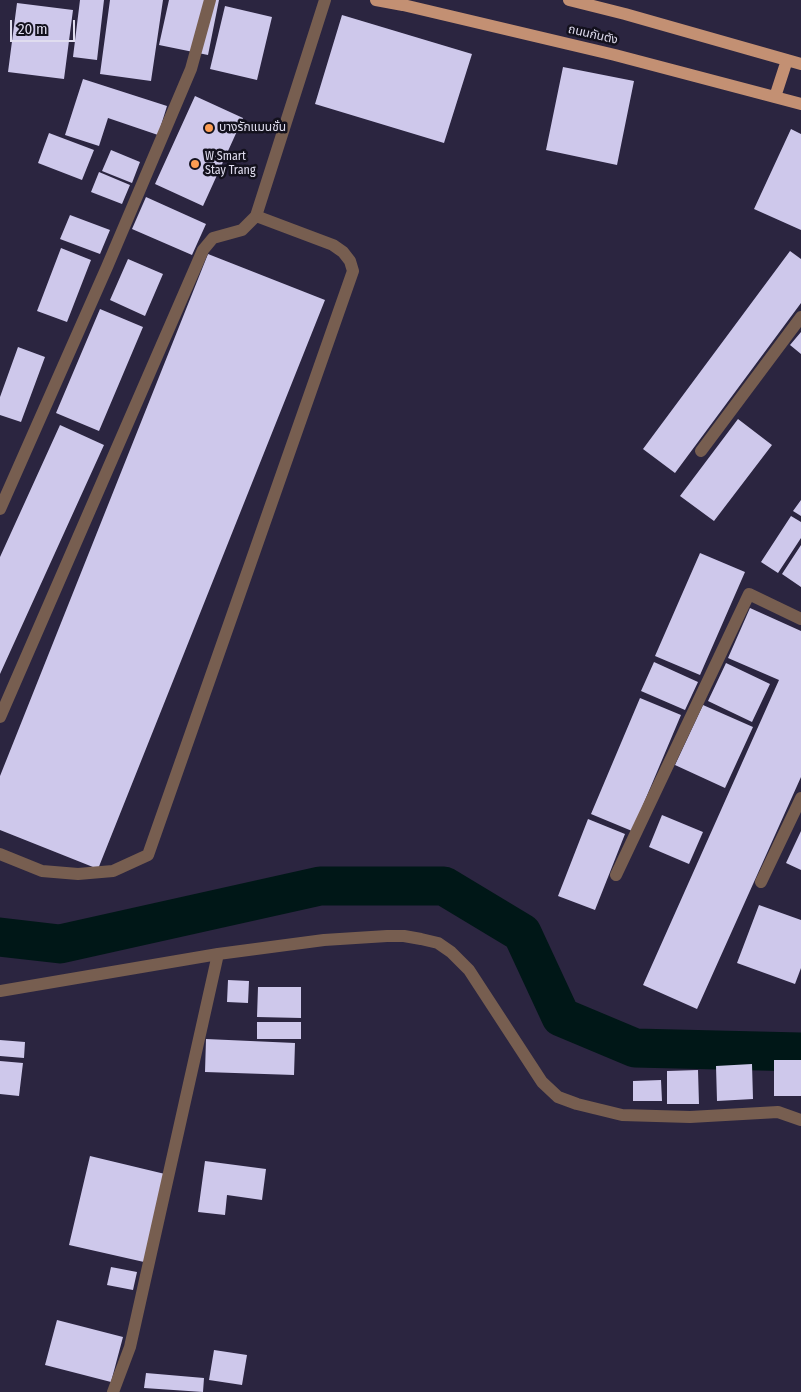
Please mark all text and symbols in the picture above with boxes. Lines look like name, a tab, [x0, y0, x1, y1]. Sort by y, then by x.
scale bar	[12, 10, 78, 42]
text: 20 m	[18, 20, 48, 38]
street label: ถนนกันตัง	[567, 22, 619, 48]
place label: บางรักแมนชั่น	[219, 121, 286, 135]
marker: บางรักแมนชั่น	[203, 122, 215, 134]
place label: W Smart Stay Trang	[205, 150, 256, 178]
marker: W Smart Stay Trang	[189, 158, 201, 170]

